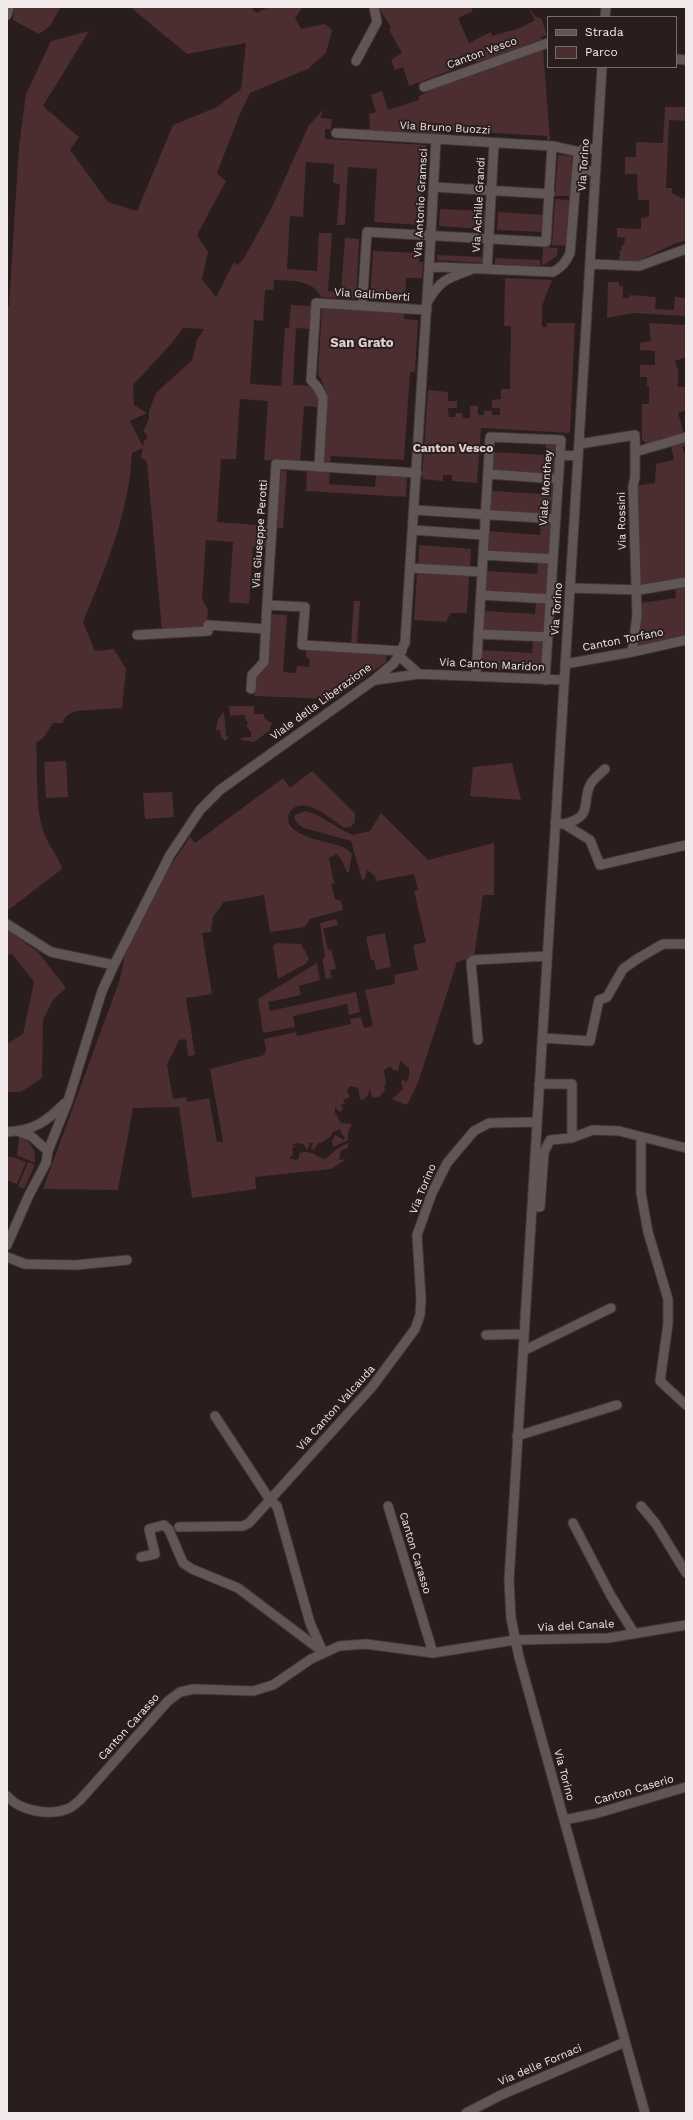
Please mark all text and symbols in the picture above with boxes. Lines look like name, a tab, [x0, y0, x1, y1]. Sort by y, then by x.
legend	[547, 16, 677, 68]
text: Strada	[585, 25, 624, 39]
street label: Canton Vesco	[445, 34, 519, 72]
text: Parco	[585, 45, 618, 59]
street label: Via Bruno Buozzi	[399, 119, 491, 137]
street label: Via Torino	[576, 138, 592, 192]
street label: Via Antonio Gramsci	[412, 148, 430, 258]
street label: Via Achille Grandi	[470, 157, 488, 253]
street label: Via Galimberti	[334, 286, 410, 304]
district label: San Grato	[330, 335, 394, 351]
district label: Canton Vesco	[413, 441, 493, 455]
street label: Viale Monthey	[537, 450, 555, 526]
street label: Via Giuseppe Perotti	[250, 479, 270, 589]
street label: Via Rossini	[615, 492, 629, 550]
street label: Via Torino	[549, 582, 565, 636]
street label: Canton Torfano	[581, 626, 665, 654]
street label: Via Canton Maridon	[439, 656, 545, 674]
street label: Viale della Liberazione	[268, 661, 374, 743]
street label: Via Torino	[407, 1162, 439, 1216]
street label: Via Canton Valcauda	[294, 1362, 378, 1454]
street label: Canton Carasso	[396, 1511, 434, 1595]
street label: Via del Canale	[537, 1617, 615, 1635]
street label: Canton Carasso	[96, 1691, 162, 1763]
street label: Via Torino	[551, 1748, 577, 1802]
street label: Canton Caserio	[593, 1772, 675, 1808]
street label: Via delle Fornaci	[496, 2041, 584, 2089]

